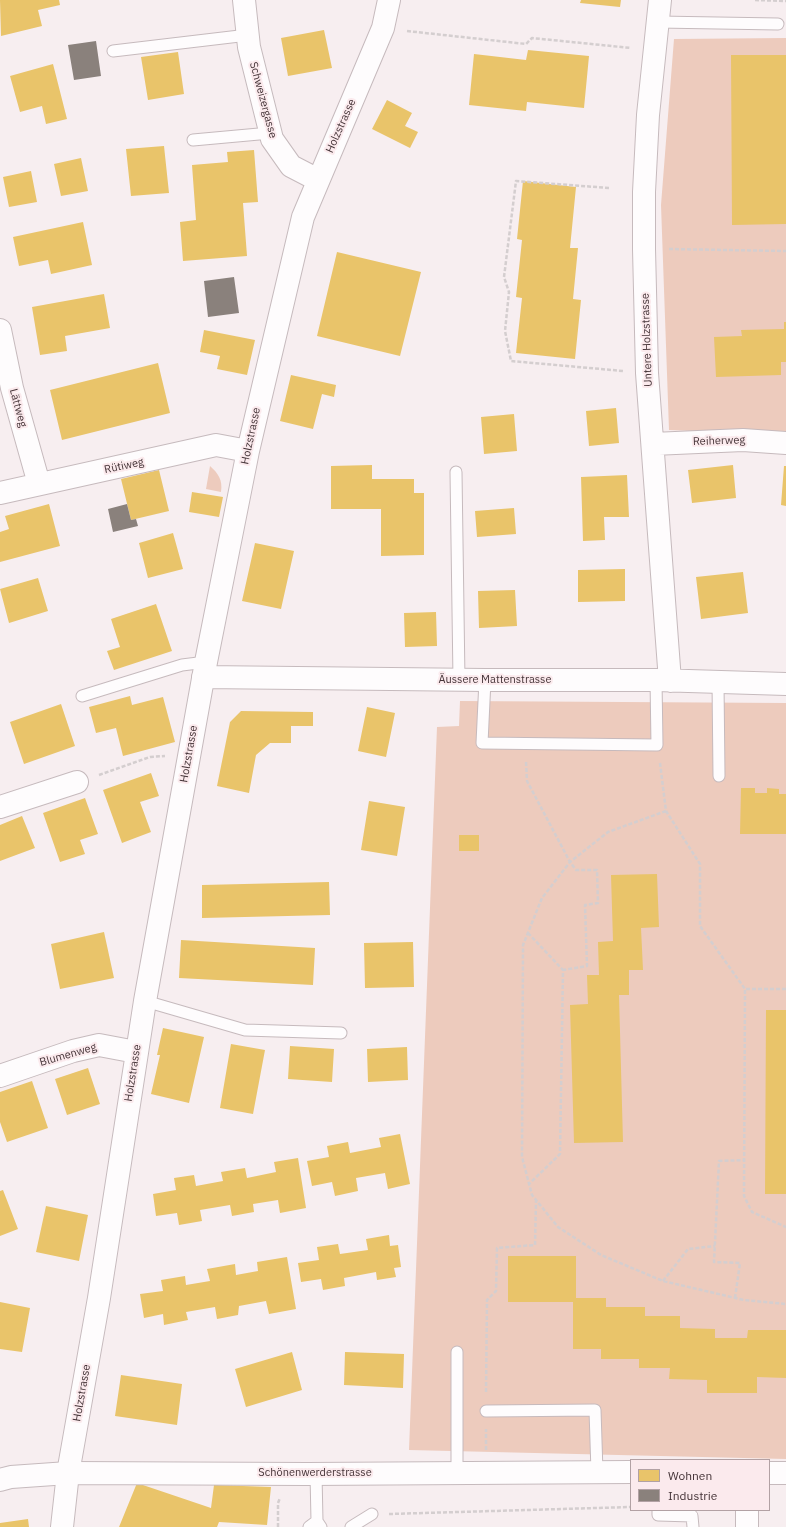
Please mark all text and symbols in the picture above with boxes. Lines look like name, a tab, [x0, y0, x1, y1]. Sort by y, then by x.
street label: Schweizergasse	[246, 60, 280, 140]
street label: Holzstrasse	[323, 97, 359, 155]
street label: Untere Holzstrasse	[639, 293, 655, 387]
street label: Lättweg	[7, 387, 29, 429]
street label: Holzstrasse	[239, 406, 263, 466]
street label: Reiherweg	[693, 433, 745, 449]
street label: Rütiweg	[103, 455, 145, 477]
street label: Äussere Mattenstrasse	[439, 673, 551, 687]
street label: Holzstrasse	[177, 724, 201, 784]
street label: Blumenweg	[38, 1041, 98, 1069]
street label: Holzstrasse	[122, 1043, 144, 1103]
street label: Holzstrasse	[70, 1363, 94, 1423]
legend	[630, 1459, 770, 1511]
street label: Schönenwerderstrasse	[258, 1466, 372, 1480]
text: Wohnen	[668, 1468, 712, 1483]
text: Industrie	[668, 1488, 717, 1503]

